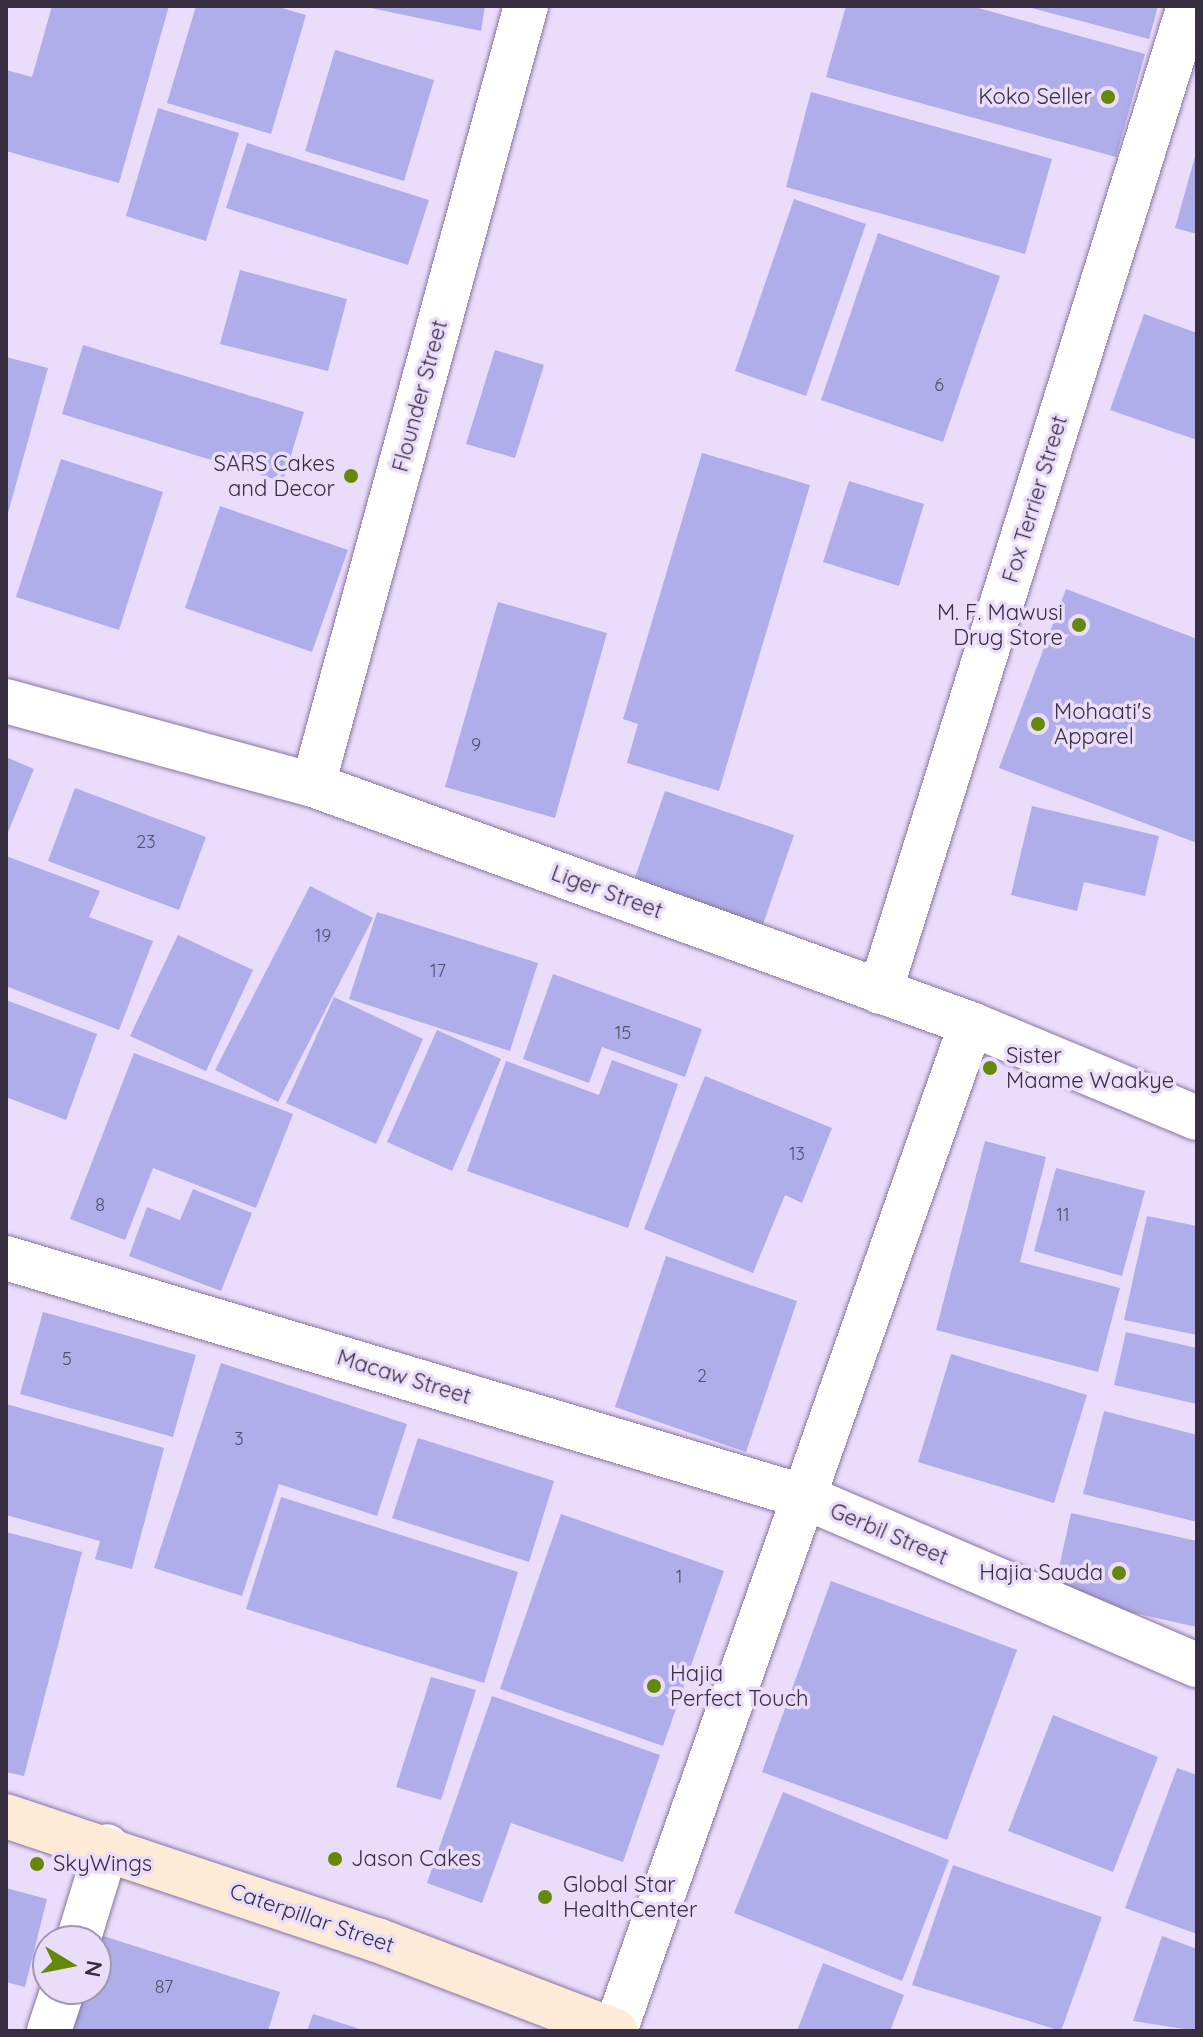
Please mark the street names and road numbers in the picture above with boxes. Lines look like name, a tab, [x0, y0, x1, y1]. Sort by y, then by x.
street label: Flounder Street	[387, 317, 453, 475]
street label: Fox Terrier Street	[997, 412, 1073, 586]
street label: Liger Street	[548, 860, 666, 924]
street label: Macaw Street	[334, 1344, 474, 1410]
street label: Gerbil Street	[826, 1497, 952, 1571]
street label: Caterpillar Street	[226, 1878, 398, 1958]

